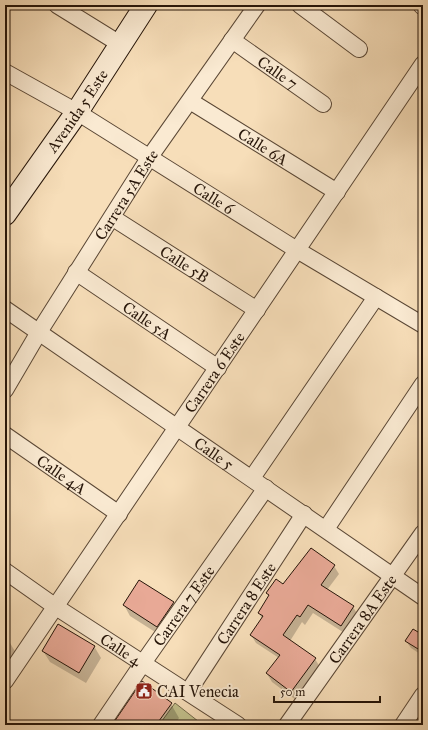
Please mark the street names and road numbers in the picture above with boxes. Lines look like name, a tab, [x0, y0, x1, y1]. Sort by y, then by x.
street label: Calle 7	[254, 52, 301, 93]
street label: Avenida 5 Este	[42, 66, 112, 157]
street label: Calle 6A	[234, 124, 292, 169]
street label: Carrera 5A Este	[91, 145, 162, 244]
street label: Calle 6	[190, 178, 238, 219]
street label: Calle 5B	[156, 242, 212, 287]
street label: Calle 5A	[119, 297, 175, 344]
street label: Carrera 6 Este	[180, 328, 249, 417]
street label: Calle 5	[190, 433, 238, 474]
street label: Calle 4A	[33, 451, 90, 499]
street label: Carrera 8 Este	[213, 559, 280, 648]
street label: Carrera 7 Este	[149, 562, 219, 650]
street label: Carrera 8A Este	[324, 571, 401, 667]
street label: Calle 4	[97, 629, 146, 671]

